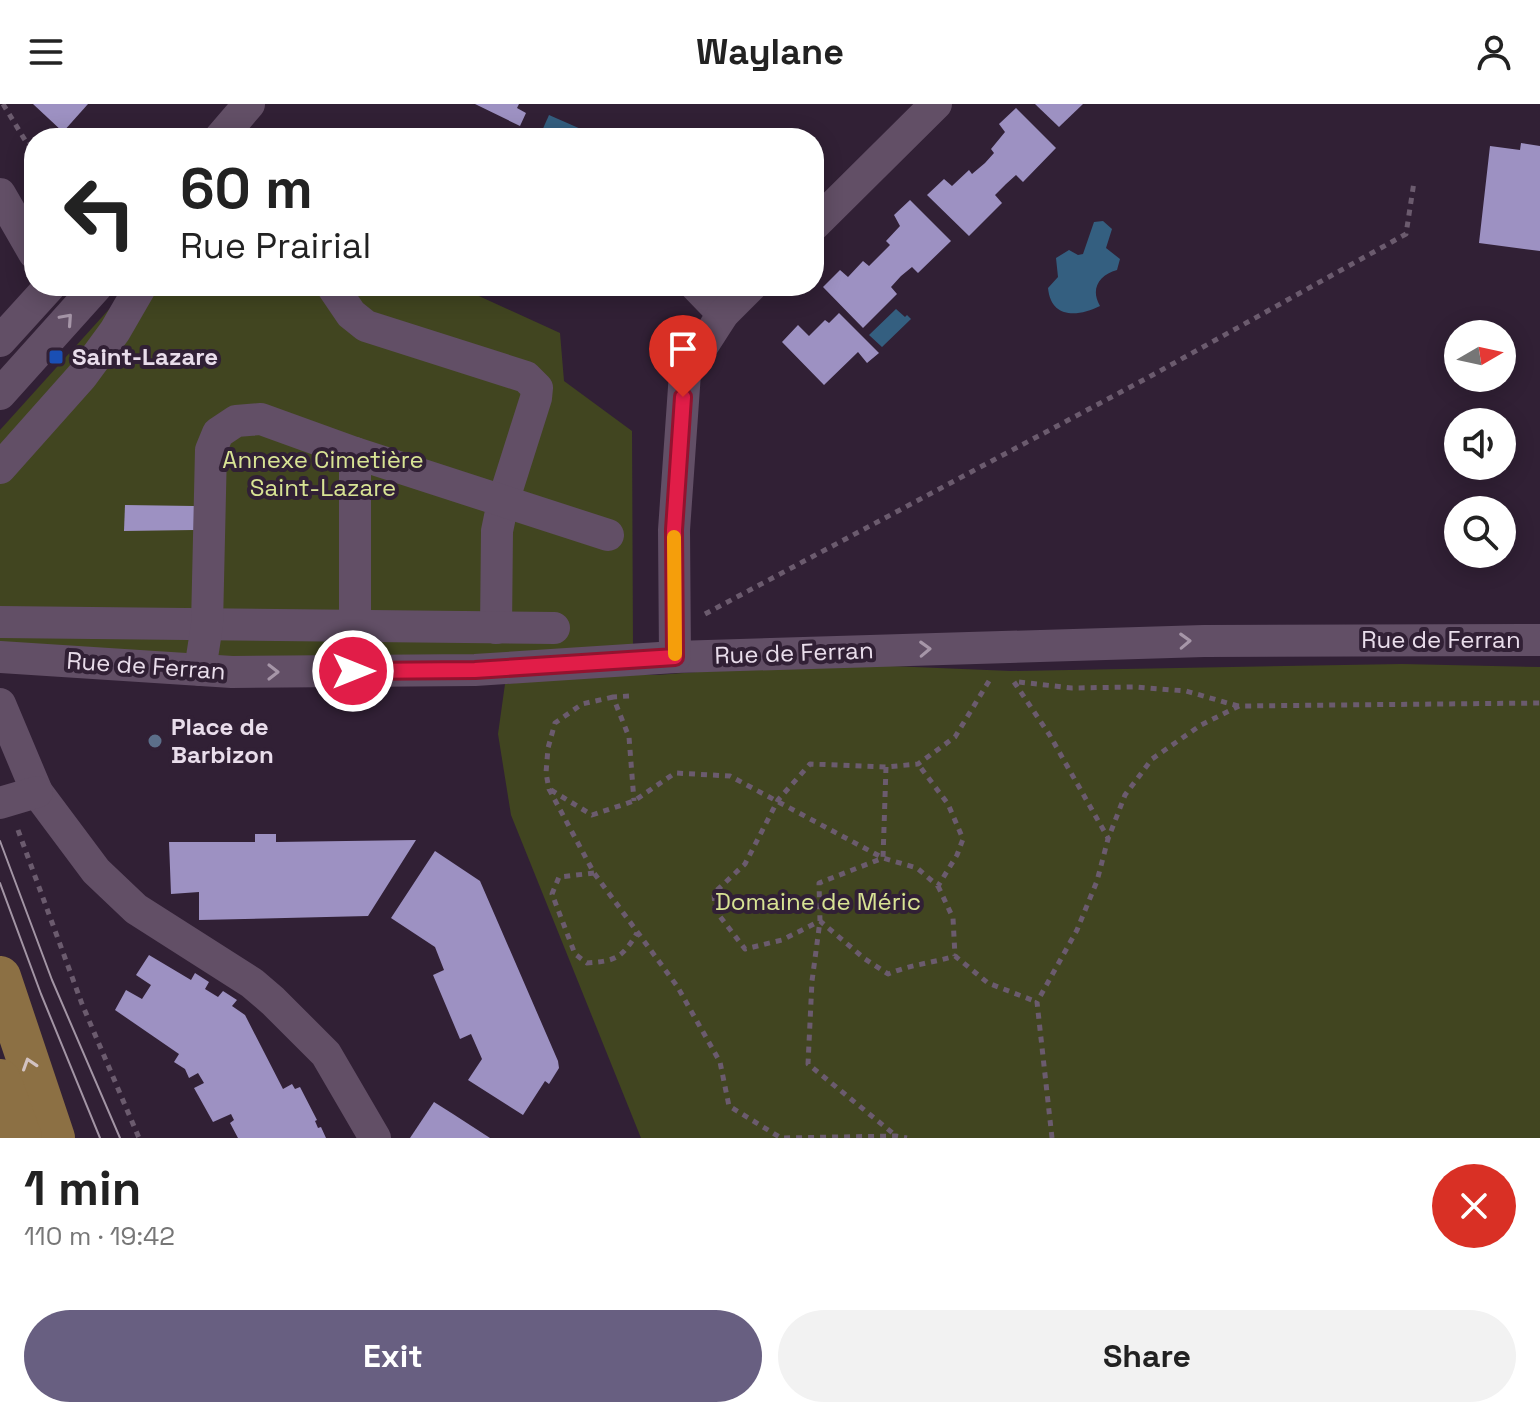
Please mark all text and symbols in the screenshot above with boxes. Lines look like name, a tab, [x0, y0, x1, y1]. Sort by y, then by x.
text: Waylane	[696, 29, 844, 75]
icon: menu	[24, 30, 68, 74]
icon: person	[1472, 30, 1516, 74]
text: 60 m	[180, 153, 313, 224]
icon: left	[48, 160, 152, 264]
text: Rue Prairial	[180, 223, 371, 269]
one-way arrow	[58, 314, 73, 328]
pin	[649, 315, 717, 397]
north arrow	[1444, 320, 1516, 392]
map controls	[1444, 320, 1516, 568]
icon: arrive	[661, 327, 705, 371]
place label: Saint-Lazare	[72, 341, 218, 372]
marker: Saint-Lazare	[47, 348, 65, 366]
button: sound	[1444, 408, 1516, 480]
park label: Annexe Cimetière Saint-Lazare	[222, 444, 424, 503]
button: search	[1444, 496, 1516, 568]
street label: Rue de Ferran	[1361, 624, 1521, 655]
position arrow	[311, 629, 395, 713]
one-way arrow	[1179, 633, 1192, 650]
street label: Rue de Ferran	[714, 634, 874, 671]
one-way arrow	[919, 641, 932, 658]
street label: Rue de Ferran	[66, 644, 227, 687]
one-way arrow	[267, 663, 280, 681]
place label: Place de Barbizon	[171, 711, 274, 770]
marker: Place de Barbizon	[146, 732, 164, 750]
park label: Domaine de Méric	[715, 886, 921, 917]
one-way arrow	[23, 1058, 39, 1072]
text: 1 min	[24, 1158, 141, 1219]
button: close	[1432, 1164, 1516, 1248]
text: 110 m · 19:42	[24, 1219, 175, 1253]
button: Exit	[24, 1310, 762, 1402]
button: Share	[778, 1310, 1516, 1402]

